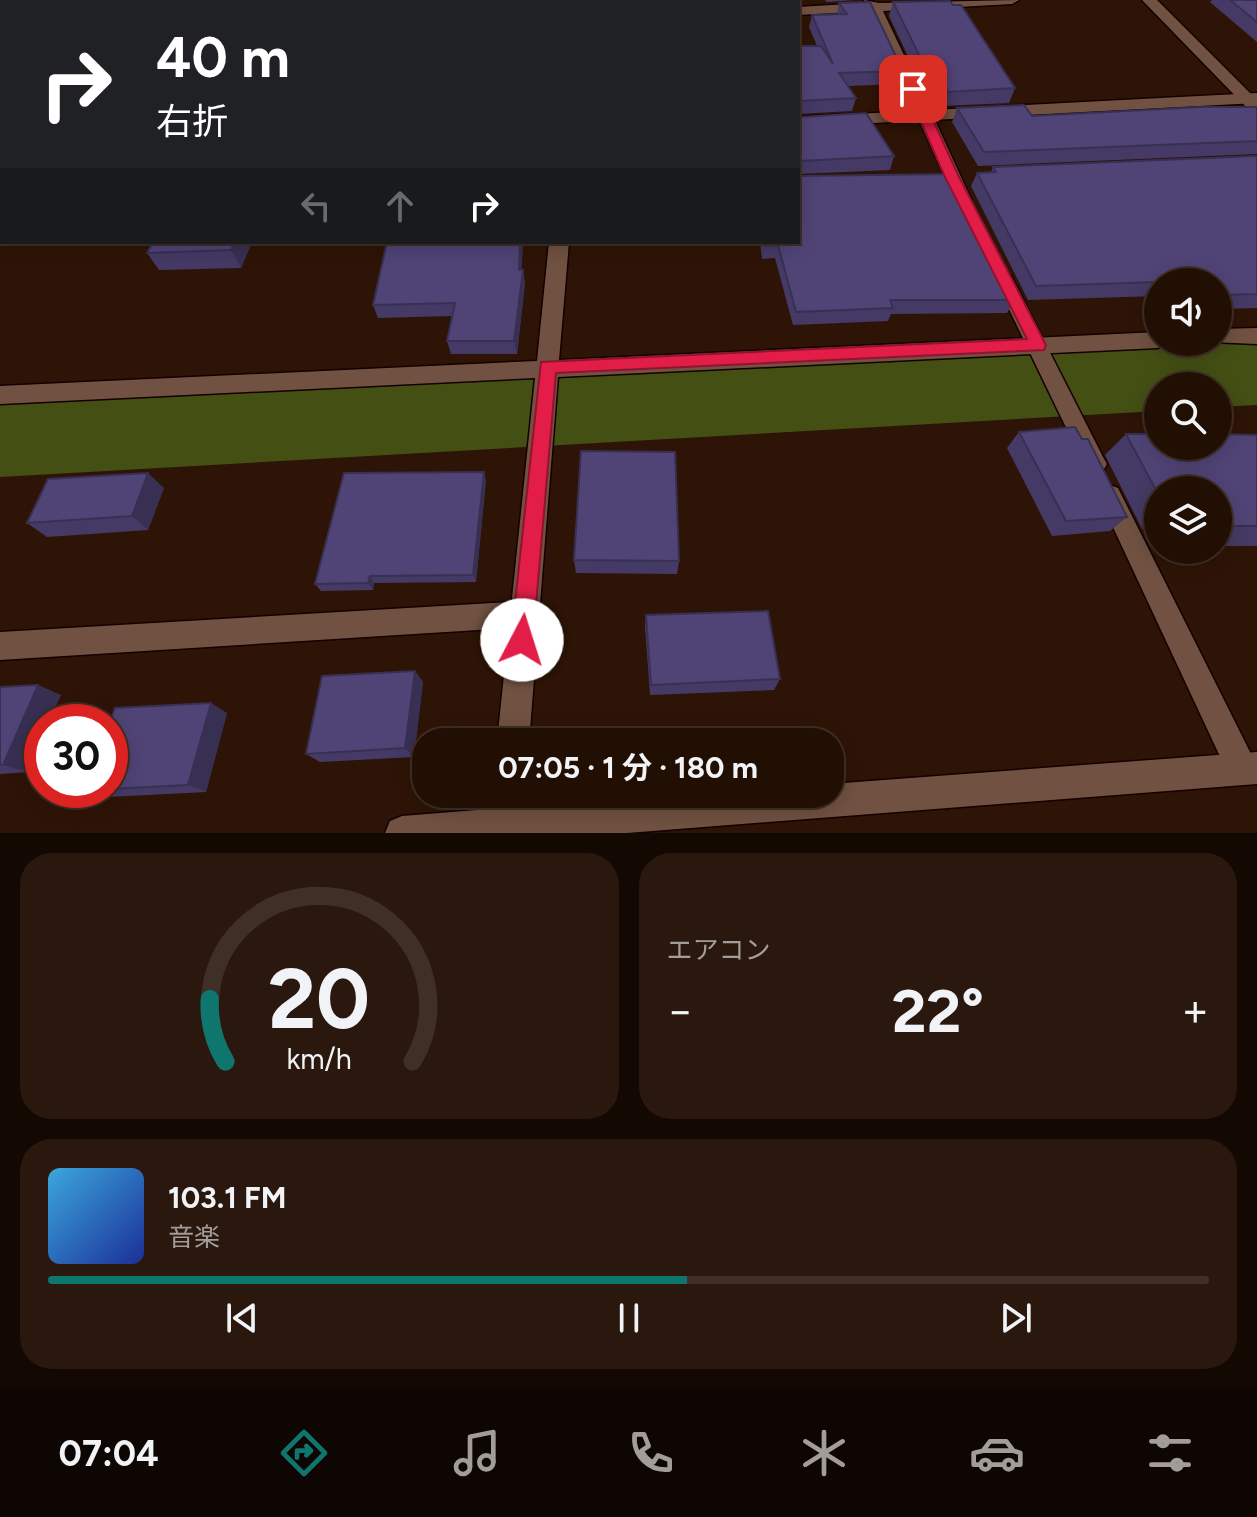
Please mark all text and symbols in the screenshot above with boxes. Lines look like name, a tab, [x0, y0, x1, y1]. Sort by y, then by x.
text: 40 m	[156, 24, 290, 91]
icon: right	[24, 32, 128, 136]
pin	[879, 55, 947, 123]
icon: arrive	[891, 67, 935, 111]
text: 右折	[156, 100, 228, 143]
icon: left	[294, 184, 338, 228]
icon: ahead	[378, 184, 422, 228]
icon: right	[462, 184, 506, 228]
map controls	[1144, 268, 1232, 564]
button: sound	[1144, 268, 1232, 356]
button: search	[1144, 372, 1232, 460]
button: layers	[1144, 476, 1232, 564]
position arrow	[480, 598, 564, 682]
speed limit sign: 30	[24, 704, 128, 808]
text: 07:05 · 1 分 · 180 m	[498, 749, 758, 786]
text: エアコン	[667, 934, 771, 966]
text: 20	[268, 949, 370, 1049]
text: 22°	[892, 975, 984, 1047]
text: −	[667, 984, 694, 1037]
text: +	[1182, 984, 1209, 1037]
text: km/h	[287, 1042, 352, 1076]
text: 103.1 FM	[168, 1179, 286, 1216]
text: 音楽	[168, 1221, 220, 1253]
icon: previous	[220, 1296, 264, 1340]
icon: pause	[607, 1296, 651, 1340]
icon: next	[994, 1296, 1038, 1340]
icon: directions	[276, 1425, 332, 1481]
icon: music	[449, 1425, 505, 1481]
icon: phone	[623, 1425, 679, 1481]
icon: climate	[796, 1425, 852, 1481]
icon: car	[969, 1425, 1025, 1481]
icon: filters	[1142, 1425, 1198, 1481]
text: 07:04	[59, 1432, 159, 1475]

